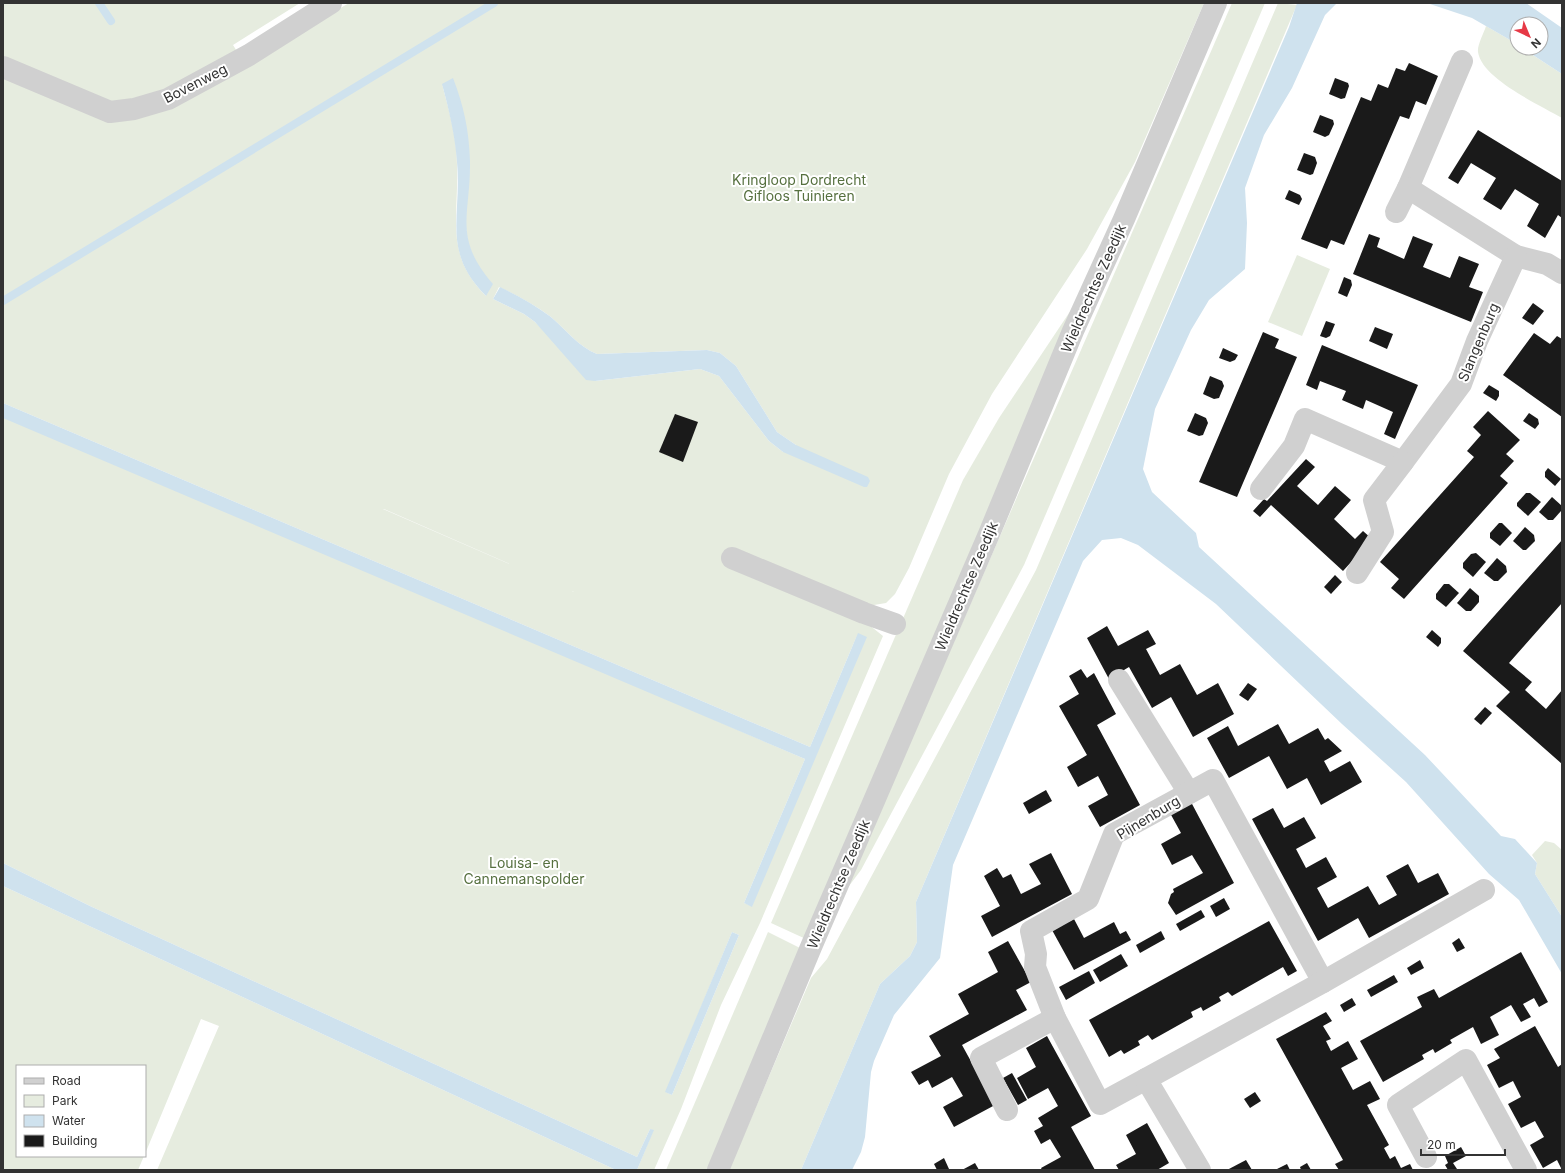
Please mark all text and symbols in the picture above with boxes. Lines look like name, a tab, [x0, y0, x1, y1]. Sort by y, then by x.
north arrow	[1509, 16, 1549, 56]
text: N	[1528, 35, 1544, 51]
street label: Bovenweg	[160, 60, 230, 106]
park label: Kringloop Dordrecht Gifloos Tuinieren	[732, 171, 866, 204]
street label: Wieldrechtse Zeedijk	[1057, 221, 1129, 355]
street label: Slangenburg	[1454, 300, 1502, 384]
street label: Wieldrechtse Zeedijk	[931, 518, 1001, 653]
street label: Pijnenburg	[1113, 791, 1183, 843]
street label: Wieldrechtse Zeedijk	[803, 816, 873, 951]
park label: Louisa- en Cannemanspolder	[464, 854, 584, 887]
legend	[16, 1065, 146, 1157]
text: Road	[52, 1073, 81, 1088]
text: Park	[52, 1093, 78, 1108]
text: Water	[52, 1113, 86, 1128]
scale bar	[1421, 1131, 1505, 1157]
text: Building	[52, 1133, 97, 1148]
text: 20 m	[1427, 1137, 1456, 1152]

